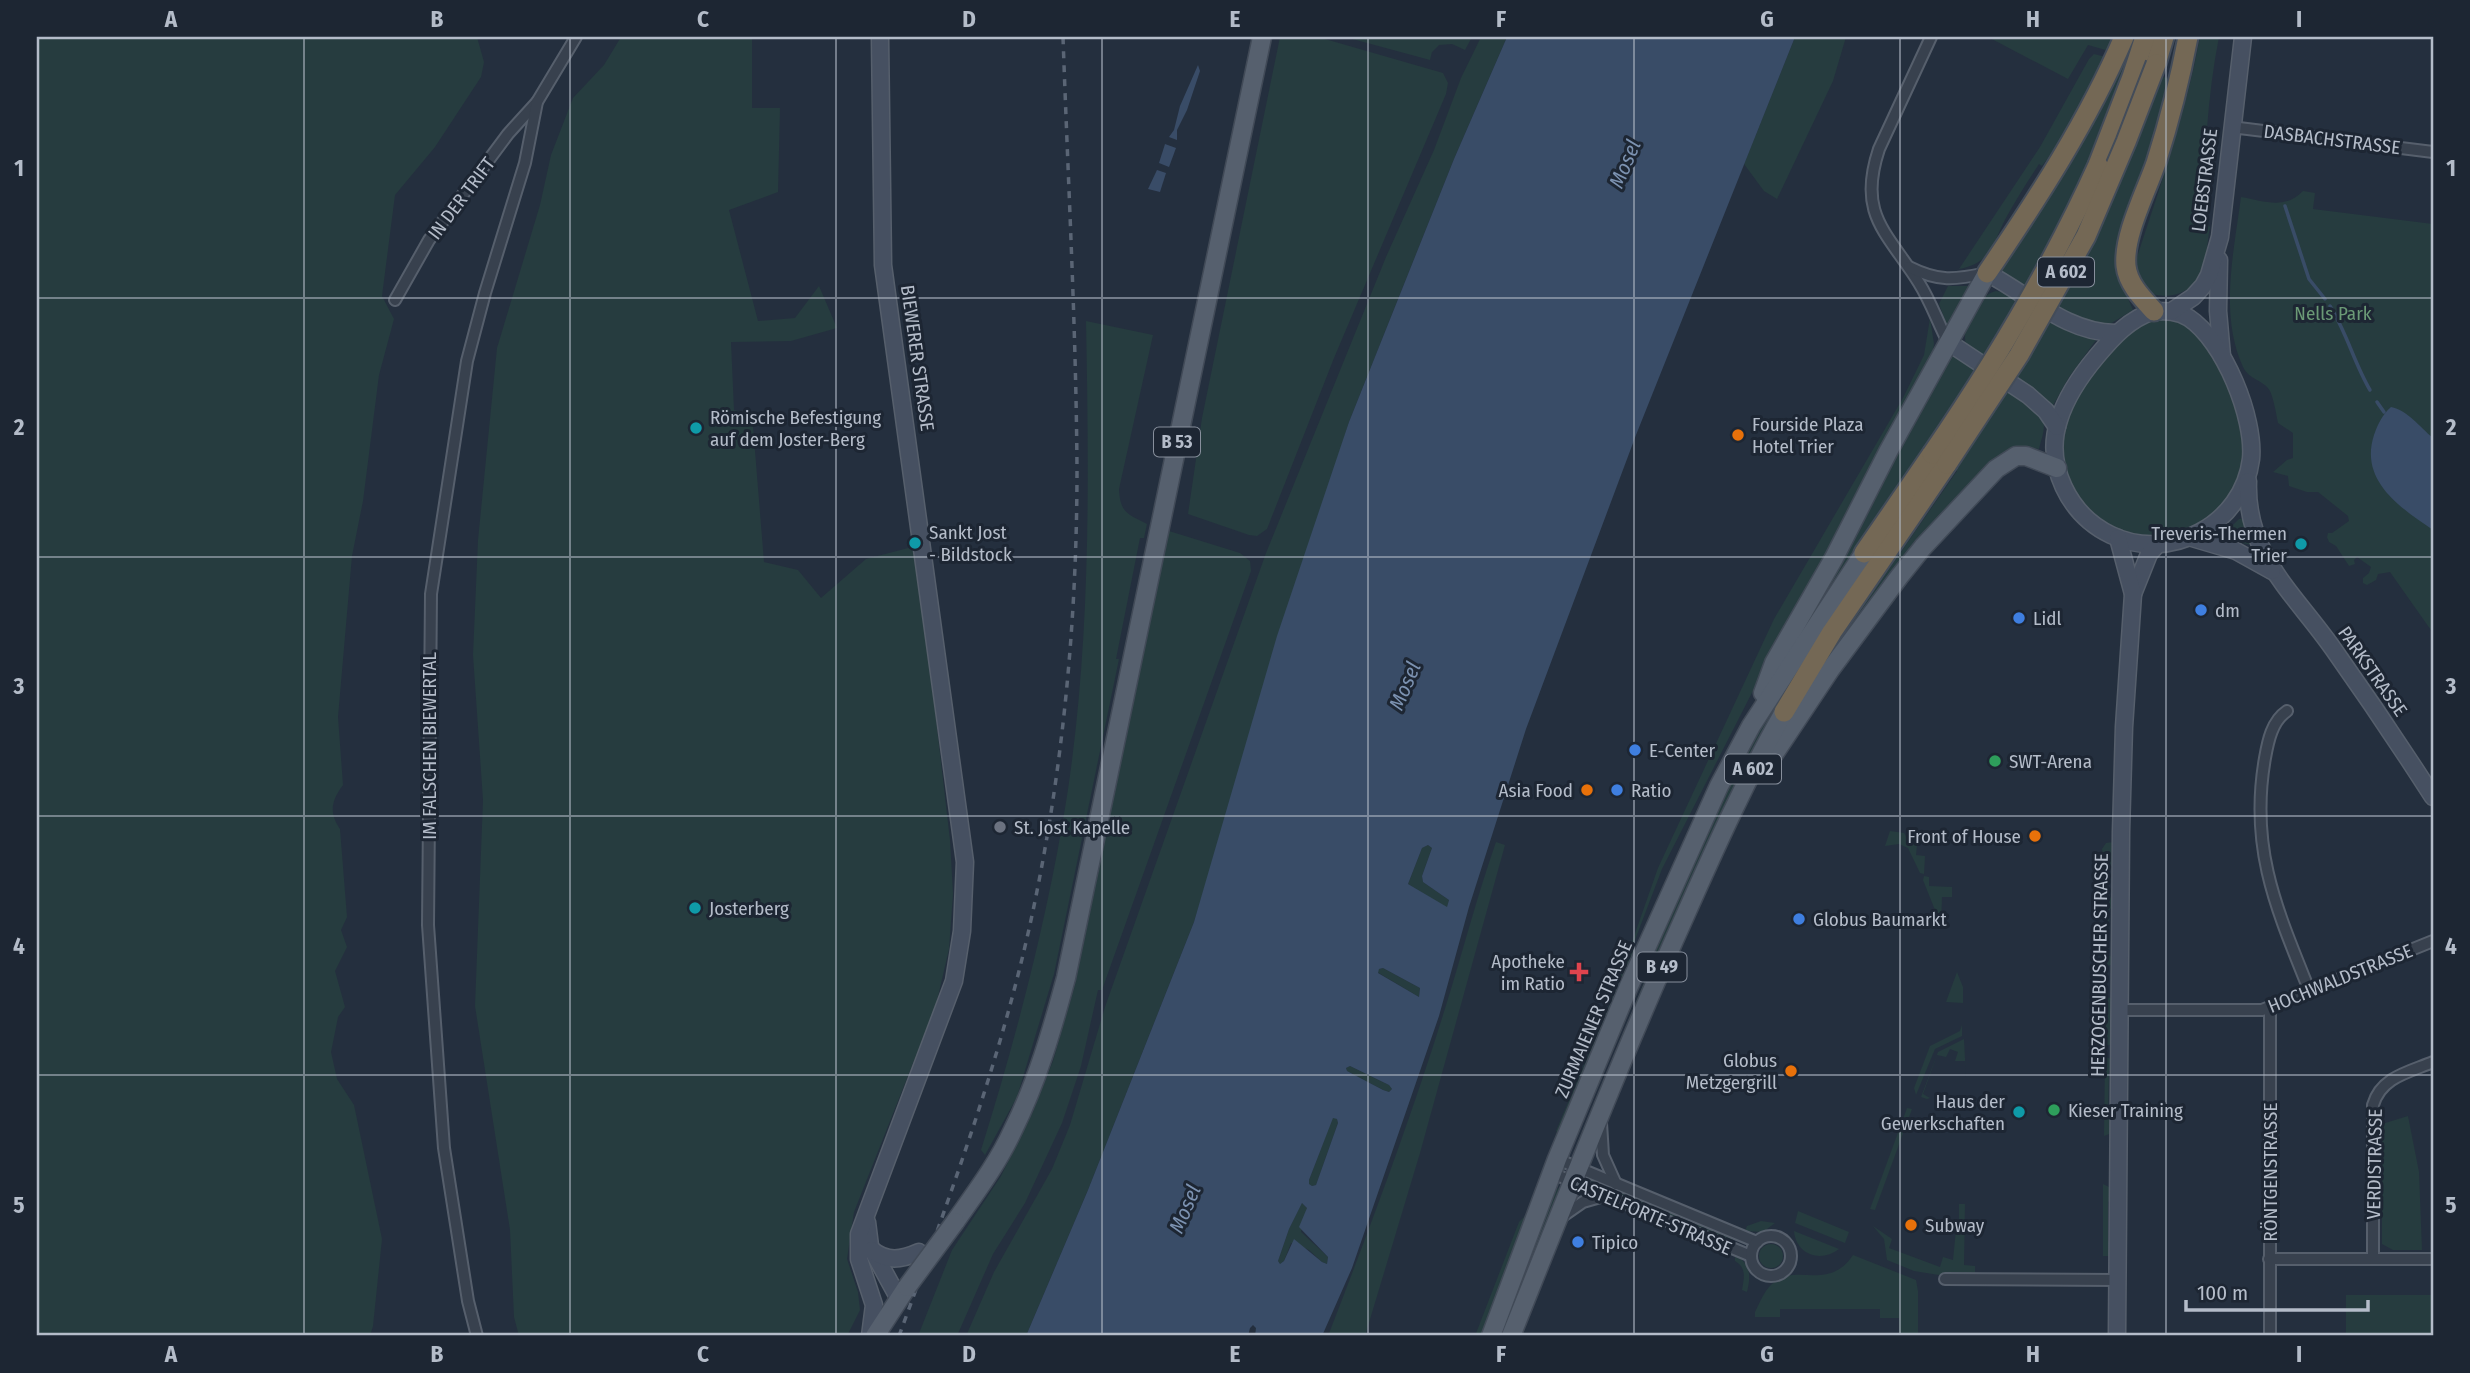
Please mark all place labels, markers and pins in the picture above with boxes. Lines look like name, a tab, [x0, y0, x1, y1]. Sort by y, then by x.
place label: Römische Befestigung auf dem Joster-Berg	[710, 406, 881, 451]
place label: Fourside Plaza Hotel Trier	[1752, 413, 1863, 458]
marker: Römische Befestigung auf dem Joster-Berg	[688, 420, 704, 436]
marker: Fourside Plaza Hotel Trier	[1730, 427, 1746, 443]
place label: Sankt Jost - Bildstock	[929, 521, 1012, 566]
place label: Treveris-Thermen Trier	[2151, 522, 2287, 567]
marker: Sankt Jost - Bildstock	[907, 535, 923, 551]
marker: Treveris-Thermen Trier	[2293, 536, 2309, 552]
place label: dm	[2215, 599, 2240, 622]
marker: dm	[2193, 602, 2209, 618]
place label: Lidl	[2033, 607, 2061, 630]
marker: Lidl	[2011, 610, 2027, 626]
place label: E-Center	[1649, 739, 1716, 762]
marker: E-Center	[1627, 742, 1643, 758]
place label: SWT-Arena	[2009, 750, 2092, 773]
marker: SWT-Arena	[1987, 753, 2003, 769]
place label: Asia Food	[1499, 779, 1573, 802]
place label: Ratio	[1631, 779, 1671, 802]
marker: Asia Food	[1579, 782, 1595, 798]
marker: Ratio	[1609, 782, 1625, 798]
place label: St. Jost Kapelle	[1014, 816, 1130, 839]
marker: St. Jost Kapelle	[992, 819, 1008, 835]
place label: Front of House	[1907, 825, 2021, 848]
marker: Front of House	[2027, 828, 2043, 844]
place label: Josterberg	[709, 897, 789, 920]
marker: Josterberg	[687, 900, 703, 916]
place label: Globus Baumarkt	[1813, 908, 1947, 931]
marker: Globus Baumarkt	[1791, 911, 1807, 927]
place label: Apotheke im Ratio	[1491, 950, 1565, 995]
marker: Apotheke im Ratio	[1571, 964, 1587, 980]
place label: Globus Metzgergrill	[1686, 1049, 1777, 1094]
marker: Globus Metzgergrill	[1783, 1063, 1799, 1079]
place label: Haus der Gewerkschaften	[1881, 1090, 2005, 1135]
place label: Kieser Training	[2068, 1099, 2183, 1122]
marker: Kieser Training	[2046, 1102, 2062, 1118]
marker: Haus der Gewerkschaften	[2011, 1104, 2027, 1120]
place label: Subway	[1925, 1214, 1985, 1237]
marker: Subway	[1903, 1217, 1919, 1233]
place label: Tipico	[1592, 1231, 1638, 1254]
marker: Tipico	[1570, 1234, 1586, 1250]

